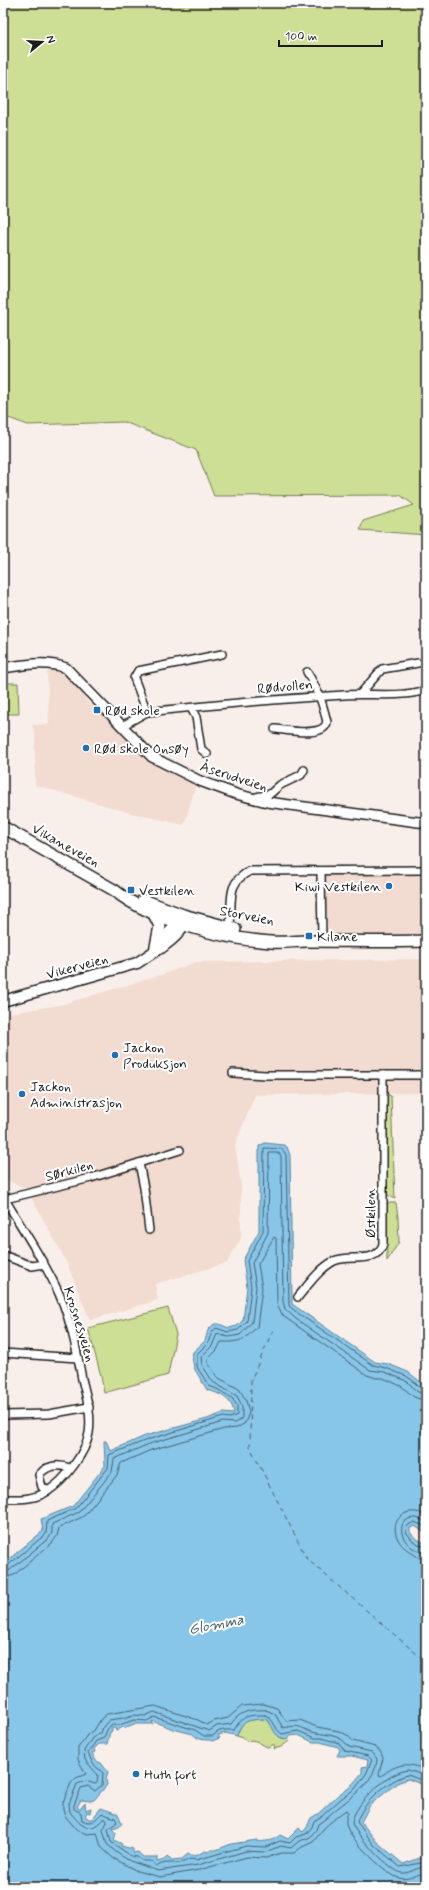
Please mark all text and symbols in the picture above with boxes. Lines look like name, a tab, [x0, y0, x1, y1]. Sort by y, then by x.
north arrow	[22, 22, 62, 62]
scale bar	[279, 22, 382, 48]
text: 100 m	[285, 29, 317, 45]
text: N	[43, 34, 58, 45]
street label: Rødvollen	[257, 676, 314, 698]
place label: Rød skole	[105, 702, 160, 720]
marker: Rød skole	[92, 705, 102, 715]
place label: Rød skole Onsøy	[94, 740, 189, 758]
marker: Rød skole Onsøy	[81, 743, 91, 753]
street label: Åserudveien	[198, 758, 270, 796]
street label: Vikaneveien	[29, 820, 102, 872]
place label: Kiwi Vestkilen	[295, 878, 381, 896]
marker: Kiwi Vestkilen	[384, 881, 394, 891]
place label: Vestkilen	[139, 882, 195, 900]
marker: Vestkilen	[126, 885, 136, 895]
street label: Storveien	[218, 902, 276, 930]
place label: Kilane	[317, 928, 358, 946]
marker: Kilane	[304, 931, 314, 941]
street label: Vikerveien	[44, 950, 110, 984]
place label: Jackon Produksjon	[123, 1039, 187, 1073]
marker: Jackon Produksjon	[110, 1050, 120, 1060]
place label: Jackon Administrasjon	[30, 1078, 122, 1112]
marker: Jackon Administrasjon	[17, 1089, 27, 1099]
street label: Sørkilen	[43, 1156, 95, 1186]
street label: Østkilen	[362, 1188, 380, 1238]
street label: Krosnesveien	[59, 1284, 99, 1364]
water label: Glomma	[187, 1610, 246, 1640]
place label: Huth fort	[144, 1766, 197, 1786]
marker: Huth fort	[131, 1769, 141, 1779]

